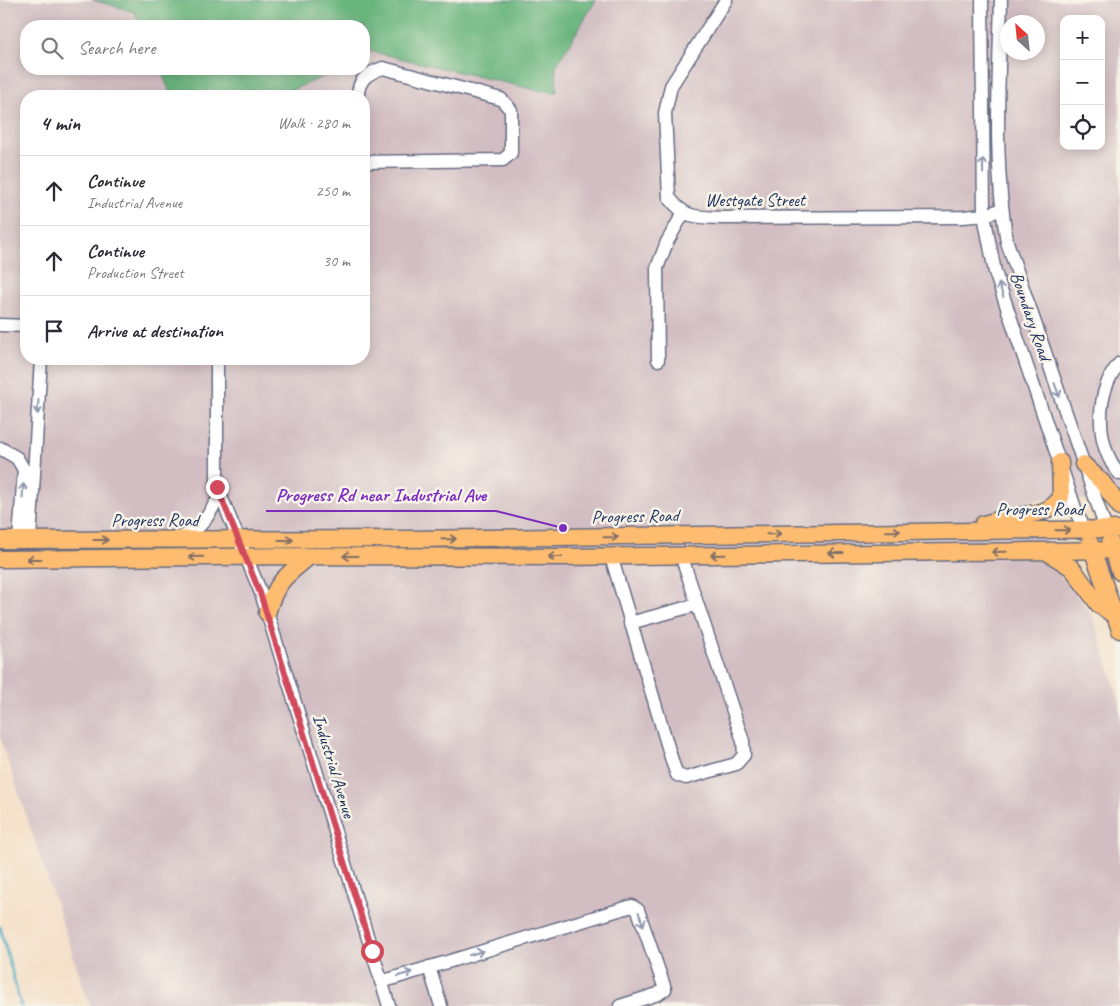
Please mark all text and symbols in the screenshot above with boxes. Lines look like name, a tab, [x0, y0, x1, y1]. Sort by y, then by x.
north arrow	[1000, 15, 1045, 60]
map controls	[1060, 15, 1105, 150]
button: +	[1060, 15, 1105, 60]
search box	[20, 20, 370, 75]
icon: search	[38, 34, 66, 62]
text: Search here	[78, 36, 155, 60]
button: −	[1060, 60, 1105, 105]
button: locate	[1060, 105, 1105, 150]
text: 4 min	[40, 110, 80, 136]
text: Walk · 280 m	[278, 113, 350, 133]
one-way arrow	[978, 158, 988, 174]
text: Continue	[87, 169, 144, 193]
icon: ahead	[40, 177, 68, 205]
text: 250 m	[316, 181, 350, 201]
street label: Westgate Street	[705, 189, 807, 211]
text: Industrial Avenue	[87, 193, 182, 213]
text: Continue	[87, 239, 144, 263]
icon: ahead	[40, 247, 68, 275]
text: 30 m	[323, 251, 350, 271]
text: Production Street	[87, 263, 184, 283]
street label: Boundary Road	[1006, 269, 1057, 366]
one-way arrow	[996, 283, 1005, 298]
icon: arrive	[40, 317, 68, 345]
text: Arrive at destination	[87, 319, 223, 343]
one-way arrow	[1053, 382, 1062, 397]
one-way arrow	[34, 399, 43, 415]
route end	[206, 476, 229, 499]
callout: Progress Rd near Industrial Ave	[266, 477, 496, 511]
text: Progress Rd near Industrial Ave	[276, 483, 488, 507]
one-way arrow	[18, 484, 27, 500]
street label: Progress Road	[996, 498, 1087, 520]
street label: Progress Road	[591, 504, 682, 528]
street label: Progress Road	[111, 509, 202, 531]
one-way arrow	[1055, 525, 1071, 534]
one-way arrow	[884, 526, 901, 536]
one-way arrow	[766, 529, 782, 538]
one-way arrow	[603, 532, 619, 541]
one-way arrow	[440, 534, 457, 544]
one-way arrow	[92, 535, 109, 545]
one-way arrow	[278, 535, 294, 545]
one-way arrow	[991, 547, 1007, 557]
one-way arrow	[828, 549, 844, 558]
one-way arrow	[710, 550, 726, 559]
one-way arrow	[342, 551, 358, 561]
one-way arrow	[547, 552, 564, 562]
one-way arrow	[189, 553, 205, 562]
one-way arrow	[26, 554, 42, 564]
street label: Industrial Avenue	[308, 712, 360, 821]
one-way arrow	[637, 911, 646, 926]
route start	[361, 940, 384, 963]
one-way arrow	[468, 947, 484, 957]
one-way arrow	[397, 969, 413, 979]

